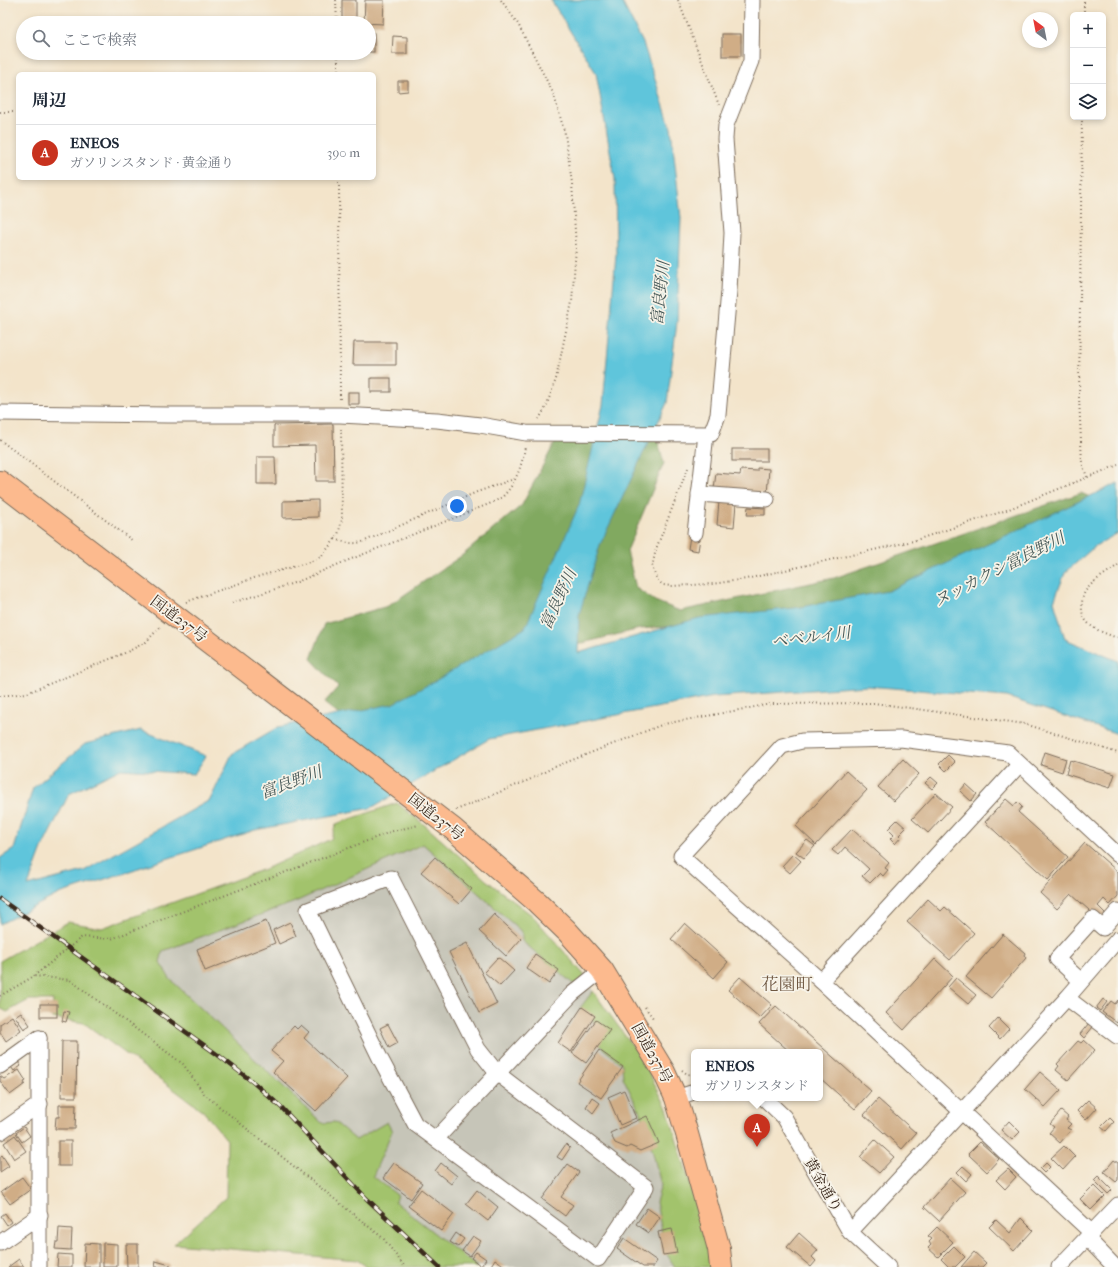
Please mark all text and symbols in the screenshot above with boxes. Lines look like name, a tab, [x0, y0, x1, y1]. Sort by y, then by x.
north arrow	[1022, 12, 1058, 48]
map controls	[1070, 12, 1106, 120]
button: +	[1070, 12, 1106, 48]
search box	[16, 16, 376, 60]
icon: search	[30, 27, 52, 49]
text: ここで検索	[62, 31, 137, 49]
button: −	[1070, 48, 1106, 84]
button: layers	[1070, 84, 1106, 120]
text: 周辺	[32, 90, 66, 110]
text: ENEOS	[70, 134, 119, 152]
text: A	[41, 145, 49, 160]
text: 390 m	[327, 145, 360, 160]
text: ガソリンスタンド · 黄金通り	[70, 155, 234, 170]
water label: 富良野川	[647, 258, 673, 326]
your location	[447, 496, 467, 516]
water label: ヌッカクシ富良野川	[931, 527, 1069, 610]
water label: 富良野川	[536, 564, 581, 632]
street label: 国道237号	[147, 592, 211, 646]
water label: ベベルイ川	[771, 623, 853, 651]
water label: 富良野川	[258, 761, 326, 802]
street label: 国道237号	[404, 790, 468, 844]
district label: 花園町	[762, 974, 813, 994]
street label: 国道237号	[628, 1020, 676, 1086]
popup	[691, 1049, 823, 1101]
text: ENEOS	[705, 1057, 755, 1075]
text: ガソリンスタンド	[705, 1078, 809, 1093]
pin: A	[744, 1114, 770, 1147]
street label: 黄金通り	[800, 1155, 846, 1215]

